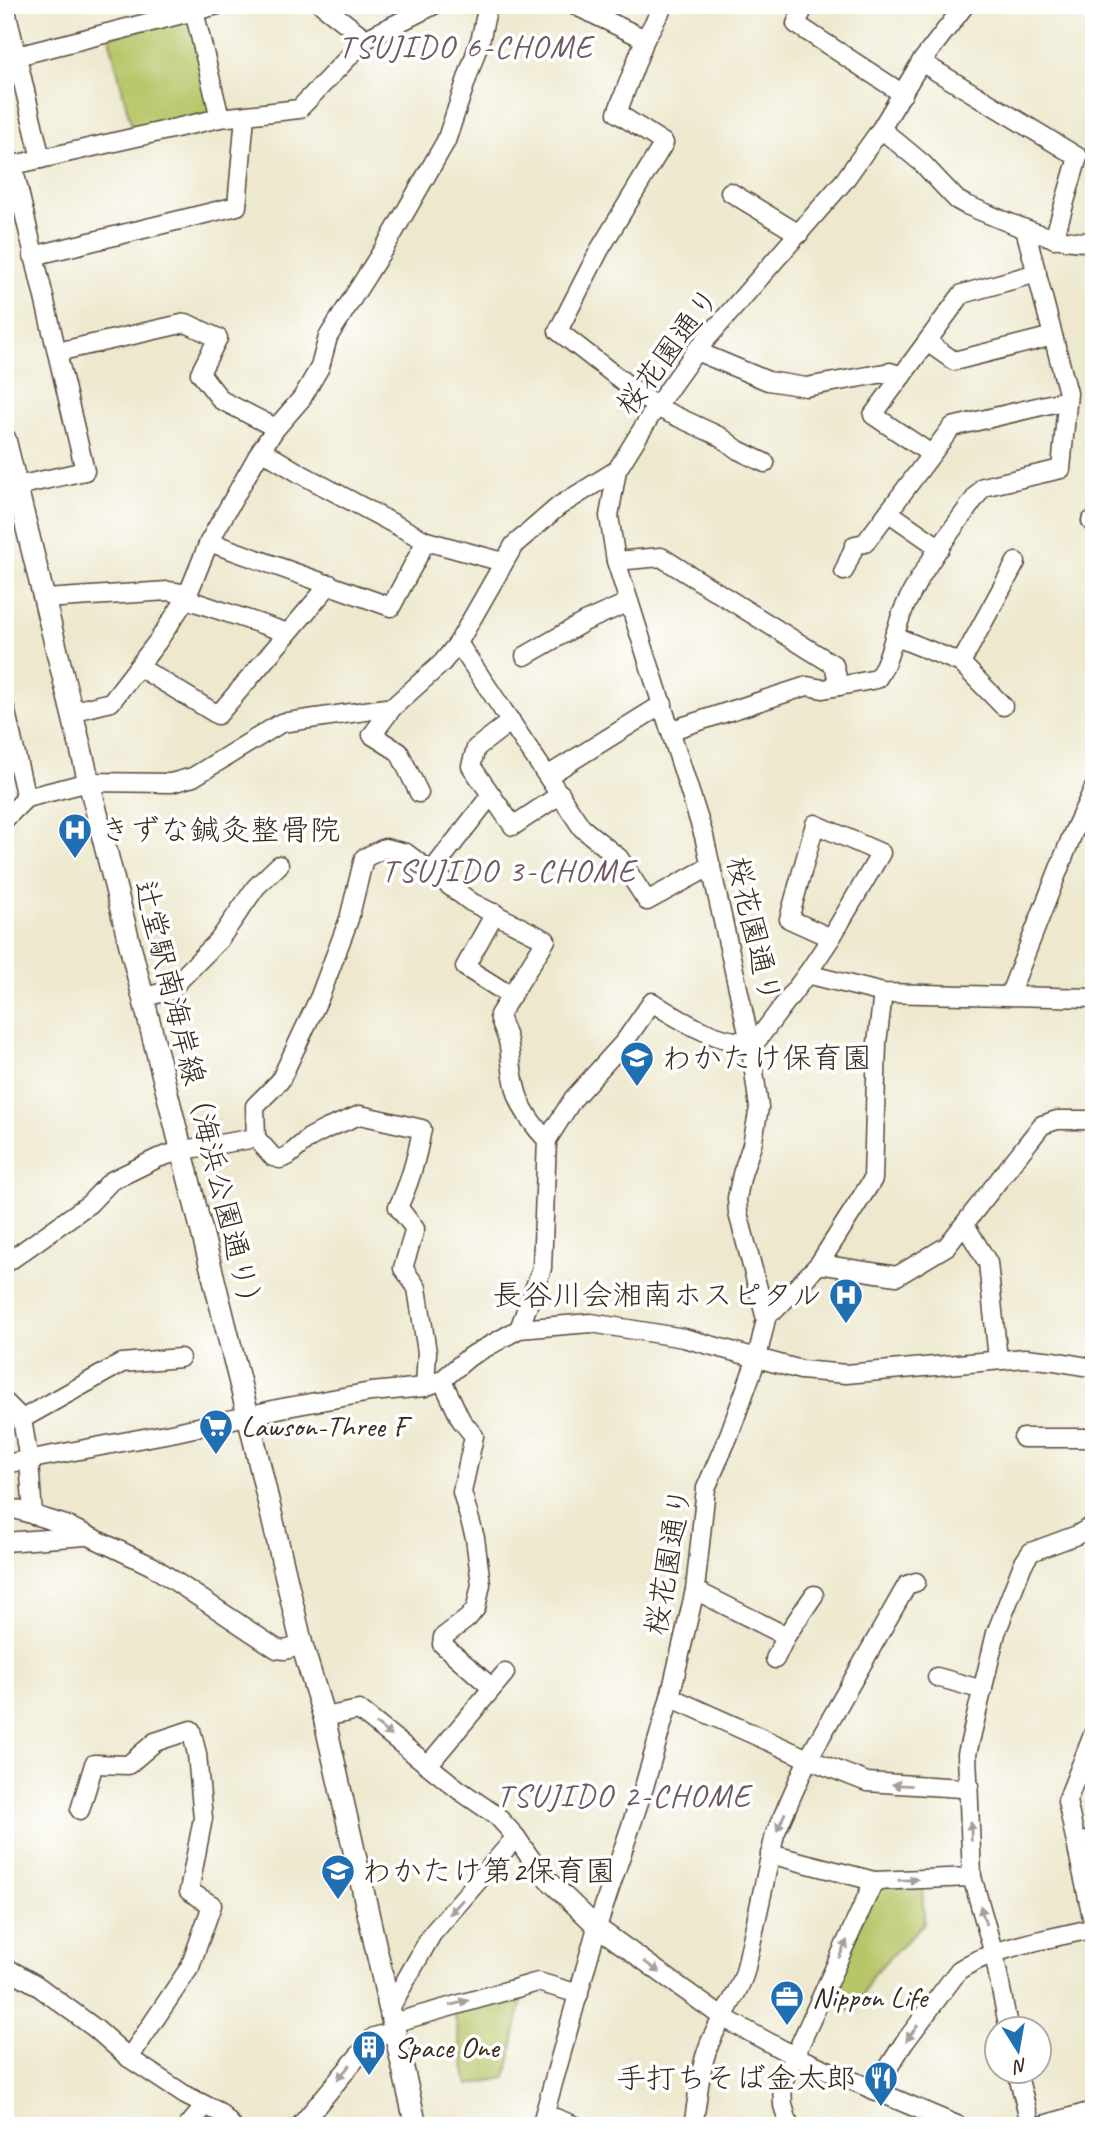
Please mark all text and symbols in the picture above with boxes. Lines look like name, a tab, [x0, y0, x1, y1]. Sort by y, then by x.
district label: TSUJIDO 6-CHOME	[339, 26, 595, 67]
street label: 桜花園通り	[608, 280, 728, 422]
hospital icon: きずな鍼灸整骨院	[56, 811, 94, 860]
place label: きずな鍼灸整骨院	[100, 811, 340, 849]
district label: TSUJIDO 3-CHOME	[382, 850, 638, 891]
street label: 桜花園通り	[719, 853, 789, 1007]
street label: 辻堂駅南海岸線（海浜公園通り）	[126, 876, 272, 1322]
school or university icon: わかたけ保育園	[618, 1039, 656, 1088]
place label: わかたけ保育園	[662, 1039, 872, 1077]
place label: 長谷川会湘南ホスピタル	[493, 1276, 822, 1314]
hospital icon: 長谷川会湘南ホスピタル	[827, 1276, 865, 1325]
supermarket icon: Lawson-Three F	[197, 1407, 235, 1456]
place label: Lawson-Three F	[241, 1407, 413, 1445]
street label: 桜花園通り	[636, 1484, 700, 1638]
one-way arrow	[375, 1722, 393, 1737]
district label: TSUJIDO 2-CHOME	[497, 1775, 753, 1816]
one-way arrow	[890, 1780, 912, 1791]
one-way arrow	[775, 1812, 787, 1832]
one-way arrow	[965, 1820, 976, 1842]
school or university icon: わかたけ第2保育園	[319, 1852, 357, 1901]
place label: わかたけ第2保育園	[362, 1852, 616, 1890]
one-way arrow	[897, 1874, 919, 1885]
one-way arrow	[448, 1898, 464, 1916]
one-way arrow	[977, 1904, 988, 1926]
one-way arrow	[838, 1939, 849, 1960]
one-way arrow	[643, 1960, 661, 1974]
office icon: Nippon Life	[768, 1978, 806, 2027]
place label: Nippon Life	[812, 1978, 929, 2016]
one-way arrow	[449, 1998, 470, 2008]
north arrow	[984, 2016, 1054, 2086]
one-way arrow	[905, 2024, 919, 2042]
building icon: Space One	[350, 2028, 388, 2077]
place label: Space One	[394, 2028, 501, 2066]
text: N	[1010, 2053, 1029, 2079]
place label: 手打ちそば金太郎	[616, 2059, 856, 2097]
restaurant icon: 手打ちそば金太郎	[862, 2059, 900, 2108]
one-way arrow	[337, 2063, 352, 2081]

